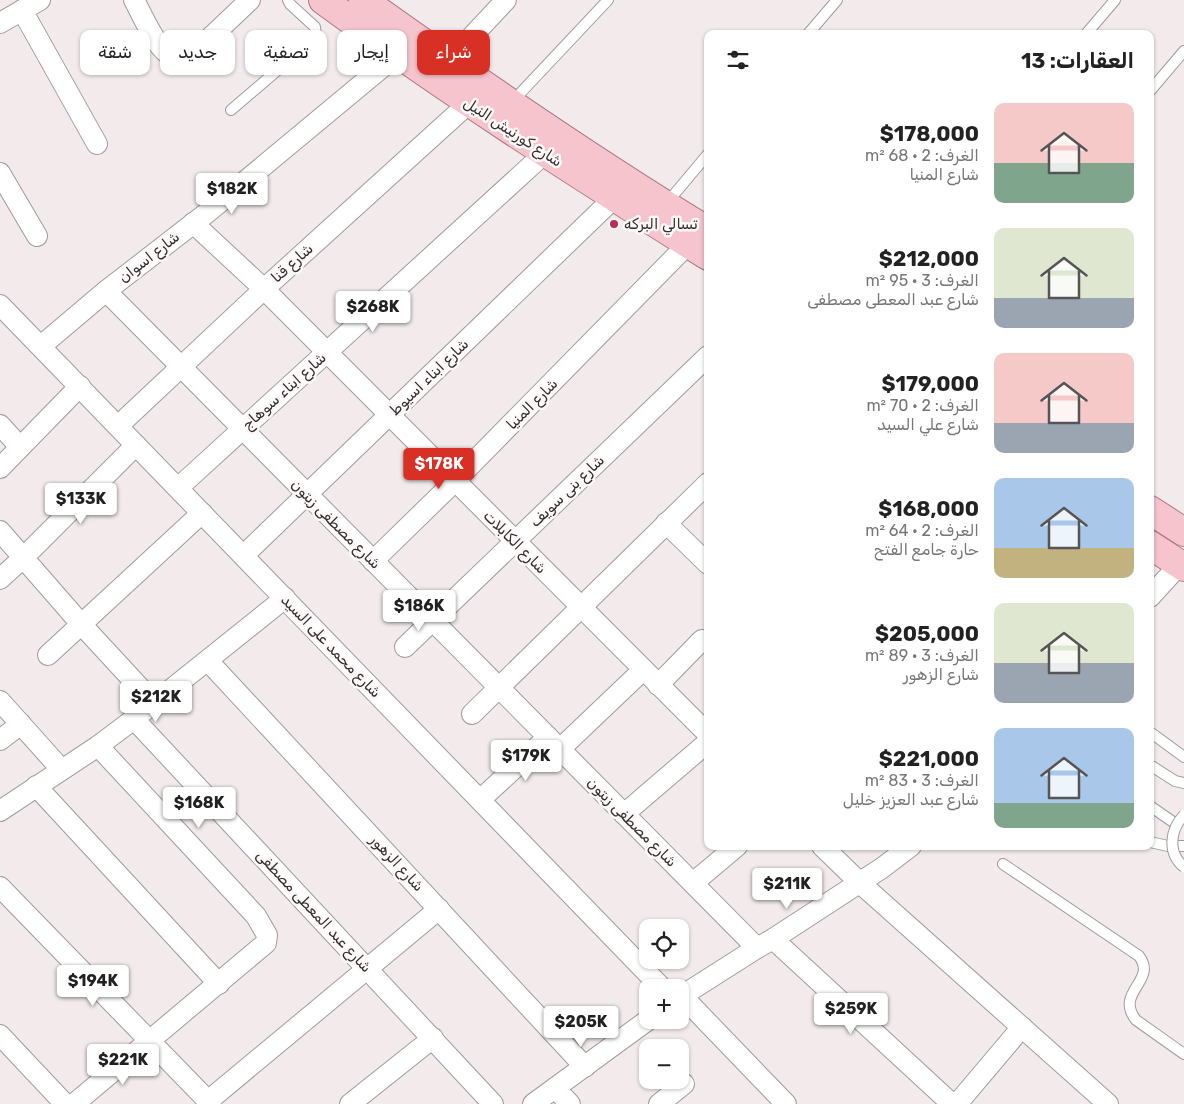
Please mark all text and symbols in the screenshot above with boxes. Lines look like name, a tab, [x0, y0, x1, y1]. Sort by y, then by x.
chip: شقة	[80, 30, 150, 75]
chip: جديد	[160, 30, 235, 75]
chip: تصفية	[245, 30, 327, 75]
chip: إيجار	[337, 30, 407, 75]
chip: شراء	[417, 30, 490, 75]
icon: filters	[724, 46, 752, 74]
text: العقارات: 13	[1021, 48, 1134, 73]
street label: شارع كورنيش النيل	[459, 93, 566, 172]
text: $178,000	[880, 121, 979, 146]
icon: home	[1034, 123, 1094, 183]
text: الغرف: 2 · 68 m²	[865, 146, 979, 165]
text: شارع المنيا	[909, 165, 979, 184]
pin: $182K	[197, 172, 267, 215]
text: $182K	[207, 179, 257, 198]
place label: تسالي البركه	[624, 215, 698, 236]
marker: تسالي البركه	[608, 218, 620, 230]
street label: شارع اسوان	[115, 228, 184, 288]
street label: شارع قنا	[267, 240, 318, 288]
text: $212,000	[879, 246, 979, 271]
icon: home	[1034, 248, 1094, 308]
text: الغرف: 3 · 95 m²	[866, 271, 979, 290]
pin: $268K	[338, 290, 408, 333]
text: شارع عبد المعطى مصطفى	[807, 290, 979, 309]
text: $268K	[347, 297, 399, 316]
street label: شارع ابناء اسيوط	[386, 335, 474, 421]
street label: شارع ابناء سوهاج	[238, 349, 331, 435]
text: $179,000	[882, 371, 979, 396]
icon: home	[1034, 373, 1094, 433]
street label: شارع المنيا	[503, 375, 563, 435]
text: الغرف: 2 · 70 m²	[866, 396, 979, 415]
text: شارع علي السيد	[877, 415, 979, 434]
pin: $178K	[404, 448, 474, 490]
street label: شارع بنى سويف	[526, 451, 609, 532]
text: $178K	[414, 454, 464, 473]
street label: شارع مصطفى زيتون	[286, 475, 385, 574]
pin: $133K	[46, 482, 116, 525]
text: $133K	[56, 489, 106, 508]
text: $168,000	[878, 496, 979, 521]
icon: home	[1034, 498, 1094, 558]
street label: شارع الكابلات	[478, 507, 550, 579]
text: الغرف: 2 · 64 m²	[865, 521, 979, 540]
text: حارة جامع الفتح	[874, 540, 979, 559]
pin: $186K	[384, 590, 454, 632]
street label: شارع محمد على السيد	[276, 591, 385, 703]
text: $186K	[394, 596, 444, 615]
text: $205,000	[875, 621, 979, 646]
icon: home	[1034, 623, 1094, 683]
text: الغرف: 3 · 89 m²	[865, 646, 979, 665]
text: شارع الزهور	[903, 665, 979, 684]
pin: $212K	[121, 680, 191, 723]
text: $212K	[131, 687, 181, 706]
pin: $179K	[491, 740, 561, 782]
text: $179K	[502, 746, 550, 765]
text: $221,000	[879, 746, 979, 771]
icon: home	[1034, 748, 1094, 808]
text: الغرف: 3 · 83 m²	[865, 771, 979, 790]
street label: شارع مصطفى زيتون	[582, 773, 681, 872]
pin: $168K	[164, 786, 234, 829]
text: شارع عبد العزيز خليل	[843, 790, 979, 809]
text: $168K	[174, 793, 224, 812]
street label: شارع الزهور	[364, 830, 428, 896]
street label: شارع عبد المعطى مصطفى	[251, 846, 376, 977]
pin: $211K	[752, 868, 822, 910]
text: $211K	[763, 874, 811, 893]
map controls	[639, 919, 689, 1089]
button: locate	[639, 919, 689, 969]
pin: $194K	[58, 964, 128, 1007]
text: $194K	[68, 971, 118, 990]
button: +	[639, 979, 689, 1029]
pin: $259K	[816, 992, 886, 1035]
text: $259K	[825, 999, 877, 1018]
pin: $205K	[546, 1006, 616, 1048]
text: $205K	[555, 1012, 607, 1031]
button: −	[639, 1039, 689, 1089]
pin: $221K	[88, 1044, 158, 1086]
text: $221K	[98, 1050, 148, 1069]

